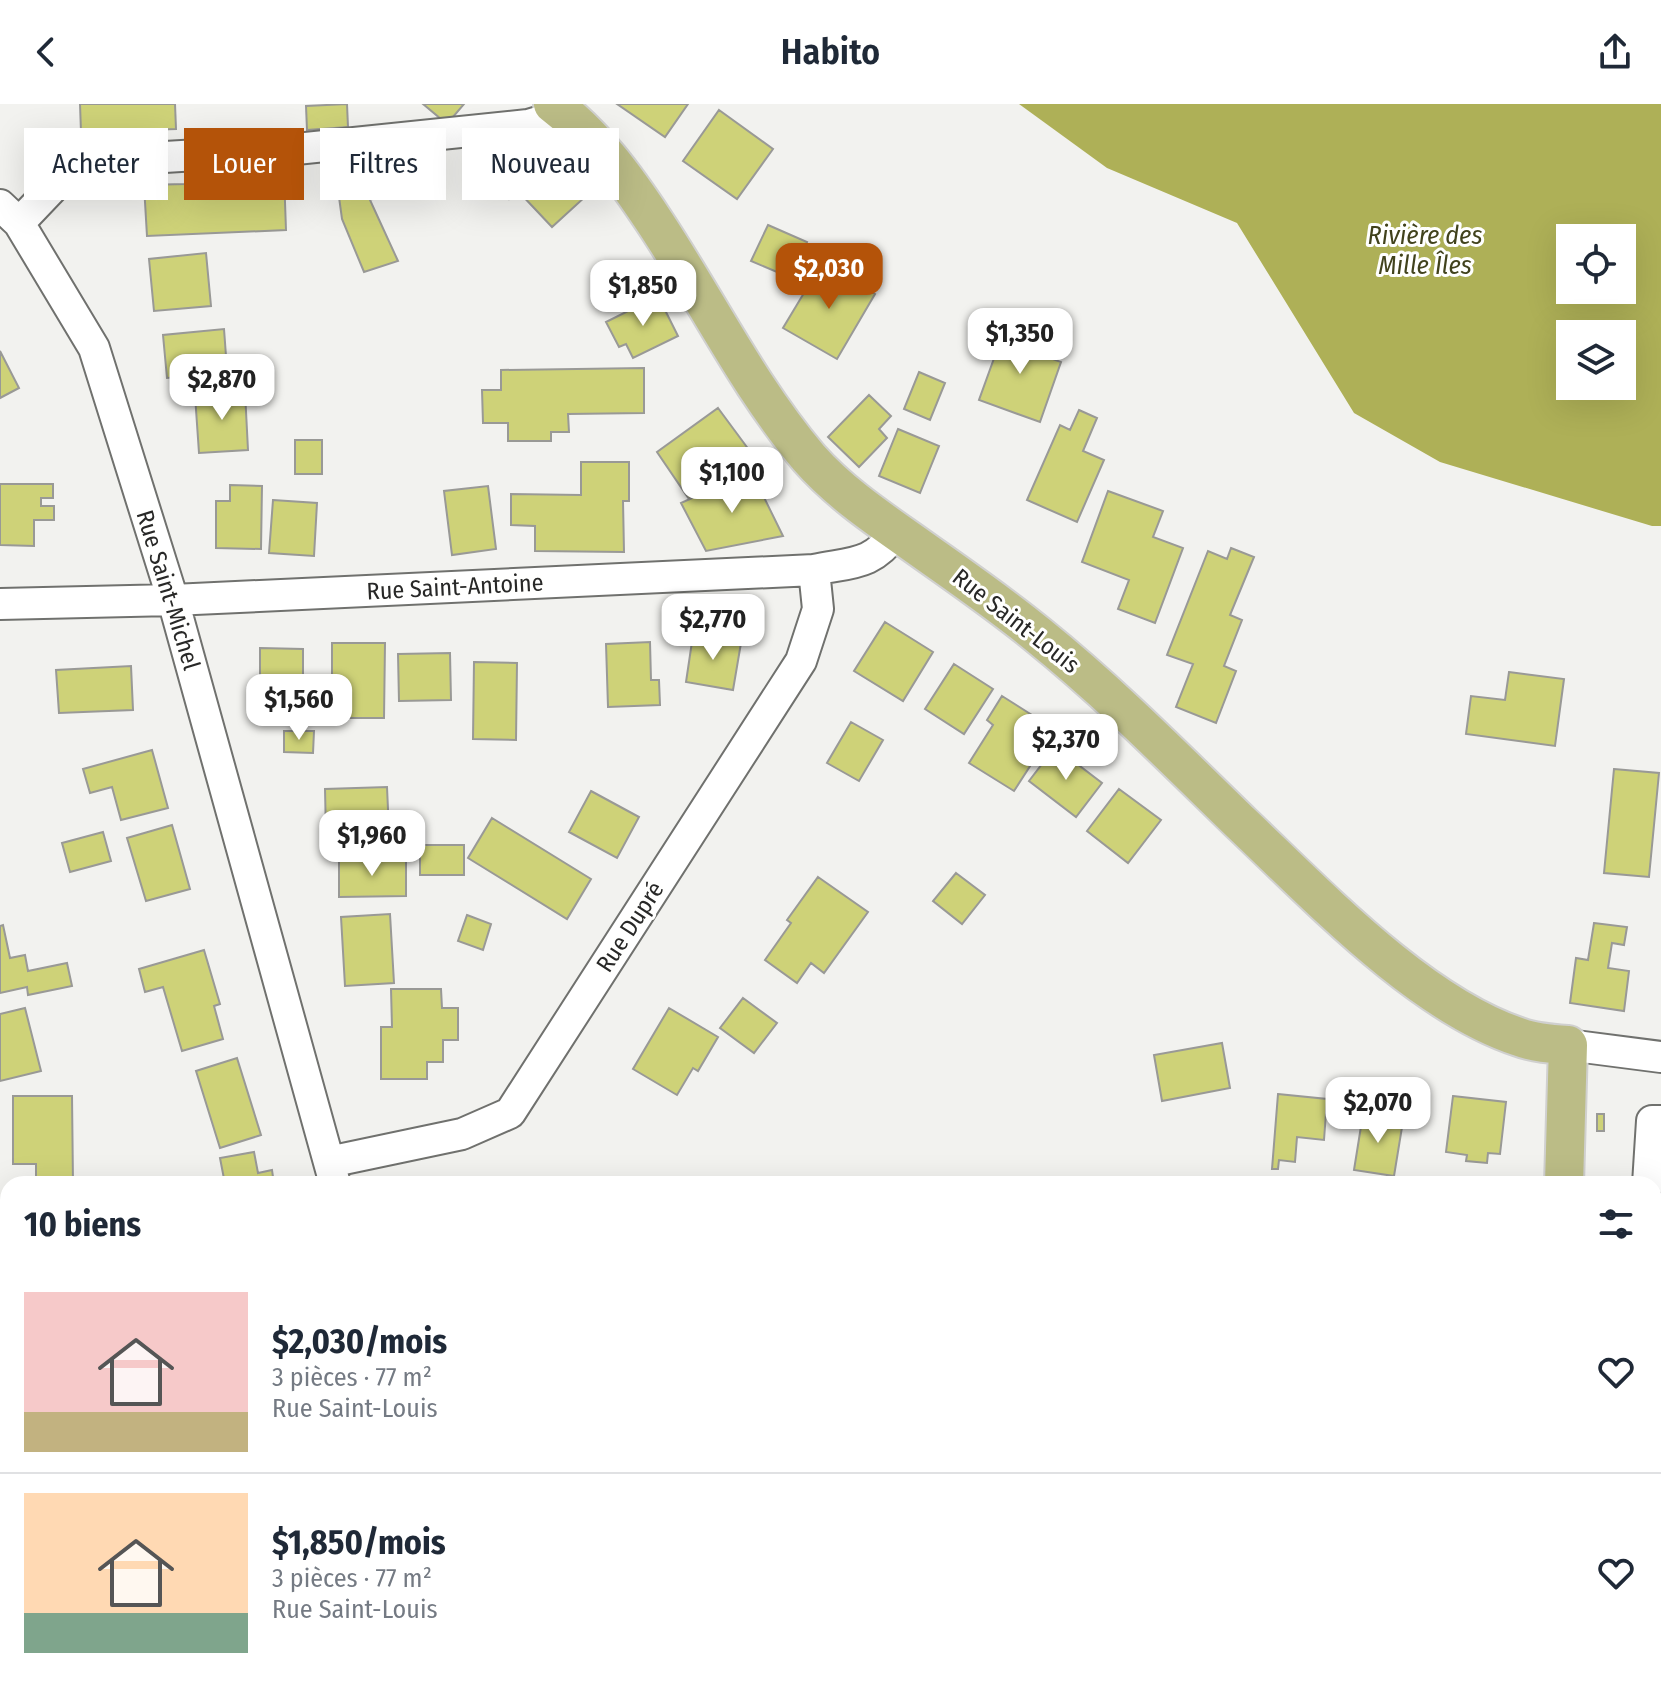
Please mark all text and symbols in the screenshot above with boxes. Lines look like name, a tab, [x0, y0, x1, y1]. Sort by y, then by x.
icon: back	[24, 30, 68, 74]
text: Habito	[781, 30, 880, 74]
icon: share	[1593, 30, 1637, 74]
chip: Acheter	[24, 128, 168, 200]
chip: Louer	[184, 128, 304, 200]
chip: Filtres	[320, 128, 446, 200]
chip: Nouveau	[462, 128, 619, 200]
water label: Rivière des Mille Îles	[1368, 220, 1482, 281]
map controls	[1556, 224, 1636, 400]
button: locate	[1556, 224, 1636, 304]
pin: $2,030	[764, 243, 894, 311]
text: $2,030	[794, 253, 864, 284]
pin: $1,850	[578, 260, 708, 328]
text: $1,850	[608, 270, 678, 301]
pin: $1,350	[955, 308, 1085, 376]
text: $1,350	[986, 318, 1054, 349]
button: layers	[1556, 320, 1636, 400]
pin: $2,870	[157, 354, 287, 422]
text: $2,870	[187, 364, 257, 395]
pin: $1,100	[667, 447, 797, 515]
text: $1,100	[699, 457, 765, 488]
street label: Rue Saint-Michel	[130, 507, 206, 673]
street label: Rue Saint-Louis	[947, 563, 1085, 679]
street label: Rue Saint-Antoine	[366, 568, 544, 606]
pin: $2,770	[648, 594, 778, 662]
text: $2,770	[680, 604, 746, 635]
pin: $1,560	[234, 674, 364, 742]
text: $1,560	[264, 684, 334, 715]
pin: $2,370	[1001, 714, 1131, 782]
text: $2,370	[1032, 724, 1100, 755]
pin: $1,960	[307, 810, 437, 878]
text: $1,960	[337, 820, 407, 851]
street label: Rue Dupré	[590, 877, 670, 977]
pin: $2,070	[1313, 1077, 1443, 1145]
text: $2,070	[1343, 1087, 1413, 1118]
icon: filters	[1594, 1202, 1638, 1246]
text: 10 biens	[24, 1204, 141, 1245]
text: $2,030/mois	[272, 1321, 447, 1362]
icon: home	[88, 1324, 184, 1420]
icon: heart	[1594, 1350, 1638, 1394]
text: 3 pièces · 77 m²	[272, 1362, 432, 1393]
text: Rue Saint-Louis	[272, 1393, 438, 1424]
text: $1,850/mois	[272, 1522, 446, 1563]
icon: home	[88, 1525, 184, 1621]
icon: heart	[1594, 1551, 1638, 1595]
text: 3 pièces · 77 m²	[272, 1563, 432, 1594]
text: Rue Saint-Louis	[272, 1594, 438, 1625]

